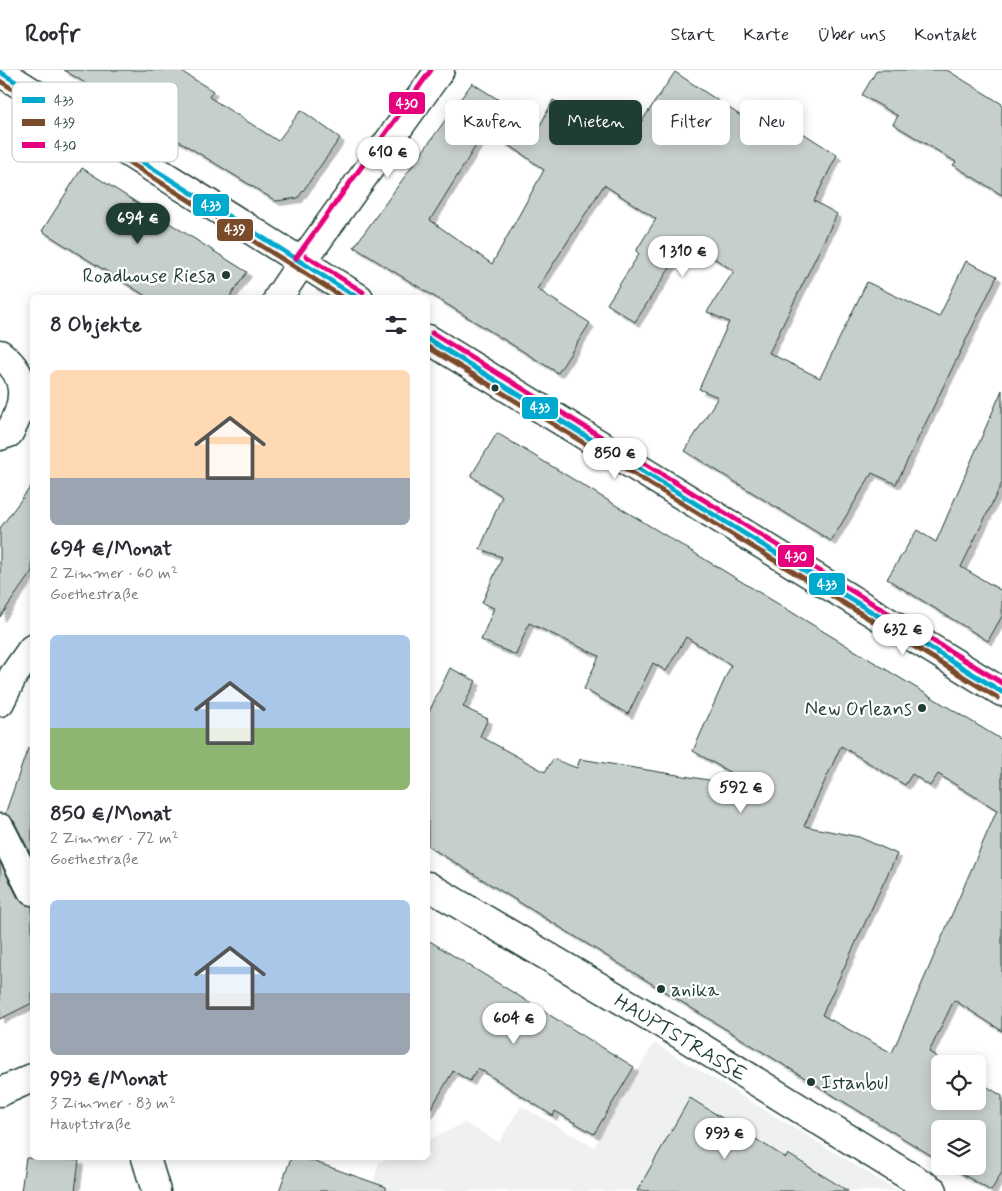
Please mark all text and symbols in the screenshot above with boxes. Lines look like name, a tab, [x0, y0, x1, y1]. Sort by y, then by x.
text: Roofr	[25, 19, 80, 50]
text: Start	[671, 23, 715, 47]
text: Karte	[743, 23, 789, 47]
text: Über uns	[817, 23, 886, 47]
text: Kontakt	[914, 23, 977, 47]
legend	[12, 82, 178, 162]
line badge: 430	[388, 91, 426, 115]
text: 433	[54, 92, 74, 110]
text: 430	[396, 95, 418, 113]
chip: Kaufen	[445, 100, 539, 145]
chip: Mieten	[549, 100, 642, 145]
chip: Filter	[652, 100, 730, 145]
chip: Neu	[740, 100, 803, 145]
text: 439	[54, 114, 75, 132]
pin: 610 €	[353, 136, 423, 179]
text: 430	[54, 137, 76, 155]
text: 610 €	[368, 142, 408, 163]
line badge: 433	[192, 193, 230, 217]
text: 433	[201, 197, 221, 215]
pin: 694 €	[103, 202, 173, 245]
text: 694 €	[117, 208, 159, 229]
line badge: 439	[216, 218, 254, 242]
text: 439	[224, 221, 246, 239]
pin: 1 310 €	[637, 236, 729, 278]
text: 1 310 €	[659, 241, 707, 262]
place label: Roadhouse Riesa	[82, 263, 216, 290]
marker: Roadhouse Riesa	[220, 269, 232, 281]
text: 8 Objekte	[50, 311, 142, 339]
icon: filters	[382, 311, 410, 339]
unlabelled marker	[490, 383, 500, 393]
line badge: 433	[521, 396, 559, 420]
text: 433	[530, 399, 550, 417]
icon: home	[185, 403, 275, 493]
pin: 850 €	[580, 438, 650, 480]
text: 850 €	[594, 443, 636, 464]
text: 694 €/Monat	[50, 535, 172, 563]
line badge: 430	[777, 544, 815, 568]
text: 430	[785, 548, 807, 566]
text: 2 Zimmer · 60 m²	[50, 563, 178, 584]
line badge: 433	[808, 572, 846, 596]
text: 433	[817, 576, 837, 594]
text: Goethestraße	[50, 584, 139, 605]
pin: 632 €	[868, 614, 938, 656]
text: 632 €	[883, 619, 923, 640]
icon: home	[185, 668, 275, 758]
place label: New Orleans	[805, 696, 912, 723]
marker: New Orleans	[916, 702, 928, 714]
pin: 592 €	[706, 772, 776, 814]
text: 592 €	[719, 777, 763, 798]
text: 850 €/Monat	[50, 800, 172, 828]
text: 2 Zimmer · 72 m²	[50, 828, 179, 849]
text: Goethestraße	[50, 849, 139, 870]
icon: home	[185, 933, 275, 1023]
place label: anika	[671, 977, 720, 1004]
marker: anika	[655, 983, 667, 995]
street label: HAUPTSTRASSE	[609, 988, 751, 1088]
pin: 604 €	[479, 1002, 549, 1045]
text: 604 €	[493, 1008, 535, 1029]
map controls	[931, 1055, 986, 1175]
button: locate	[931, 1055, 986, 1110]
text: 993 €/Monat	[50, 1065, 168, 1093]
place label: Istanbul	[821, 1070, 888, 1097]
marker: Istanbul	[805, 1076, 817, 1088]
text: 3 Zimmer · 83 m²	[50, 1093, 176, 1114]
text: Hauptstraße	[50, 1114, 131, 1135]
pin: 993 €	[690, 1118, 760, 1160]
button: layers	[931, 1120, 986, 1175]
text: 993 €	[706, 1123, 744, 1144]

